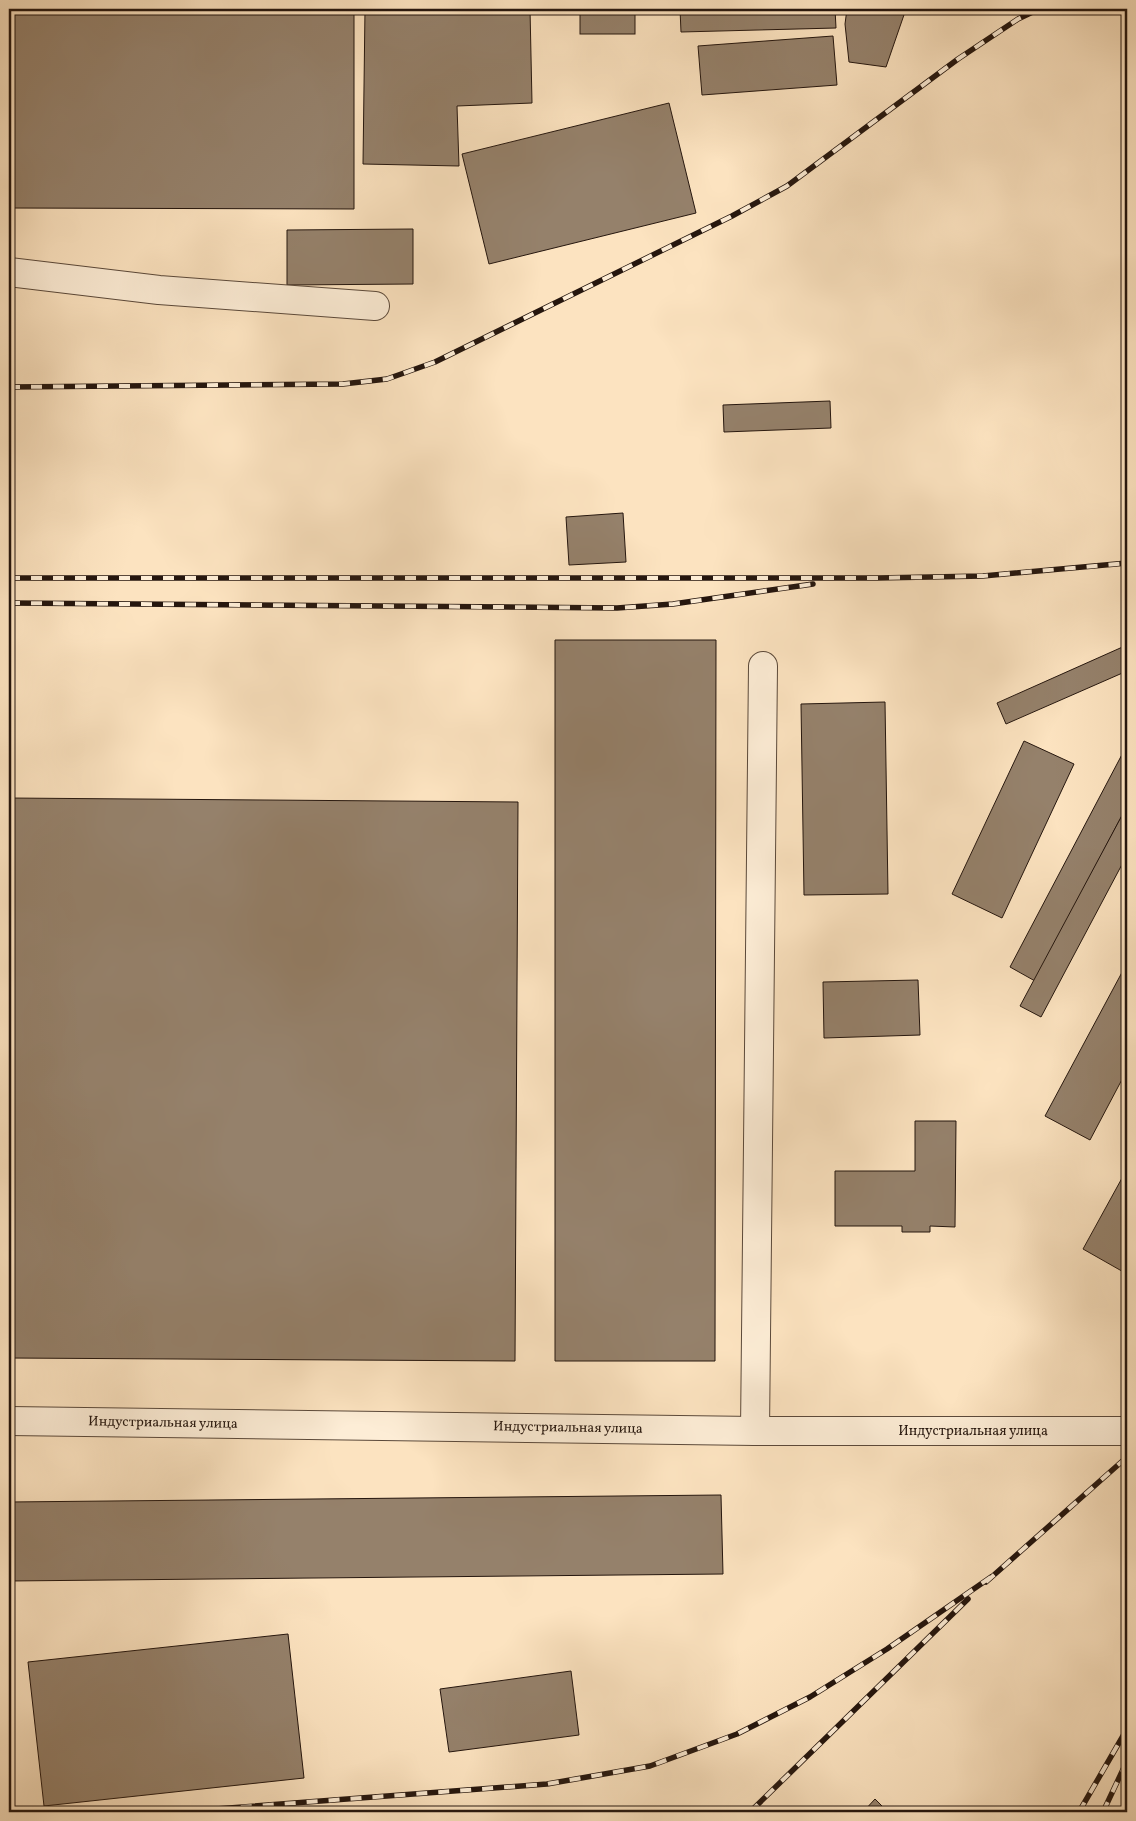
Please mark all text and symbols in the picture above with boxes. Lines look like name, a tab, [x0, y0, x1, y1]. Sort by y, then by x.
street label: Индустриальная улица	[88, 1412, 238, 1434]
street label: Индустриальная улица	[493, 1417, 643, 1439]
street label: Индустриальная улица	[898, 1422, 1048, 1441]

